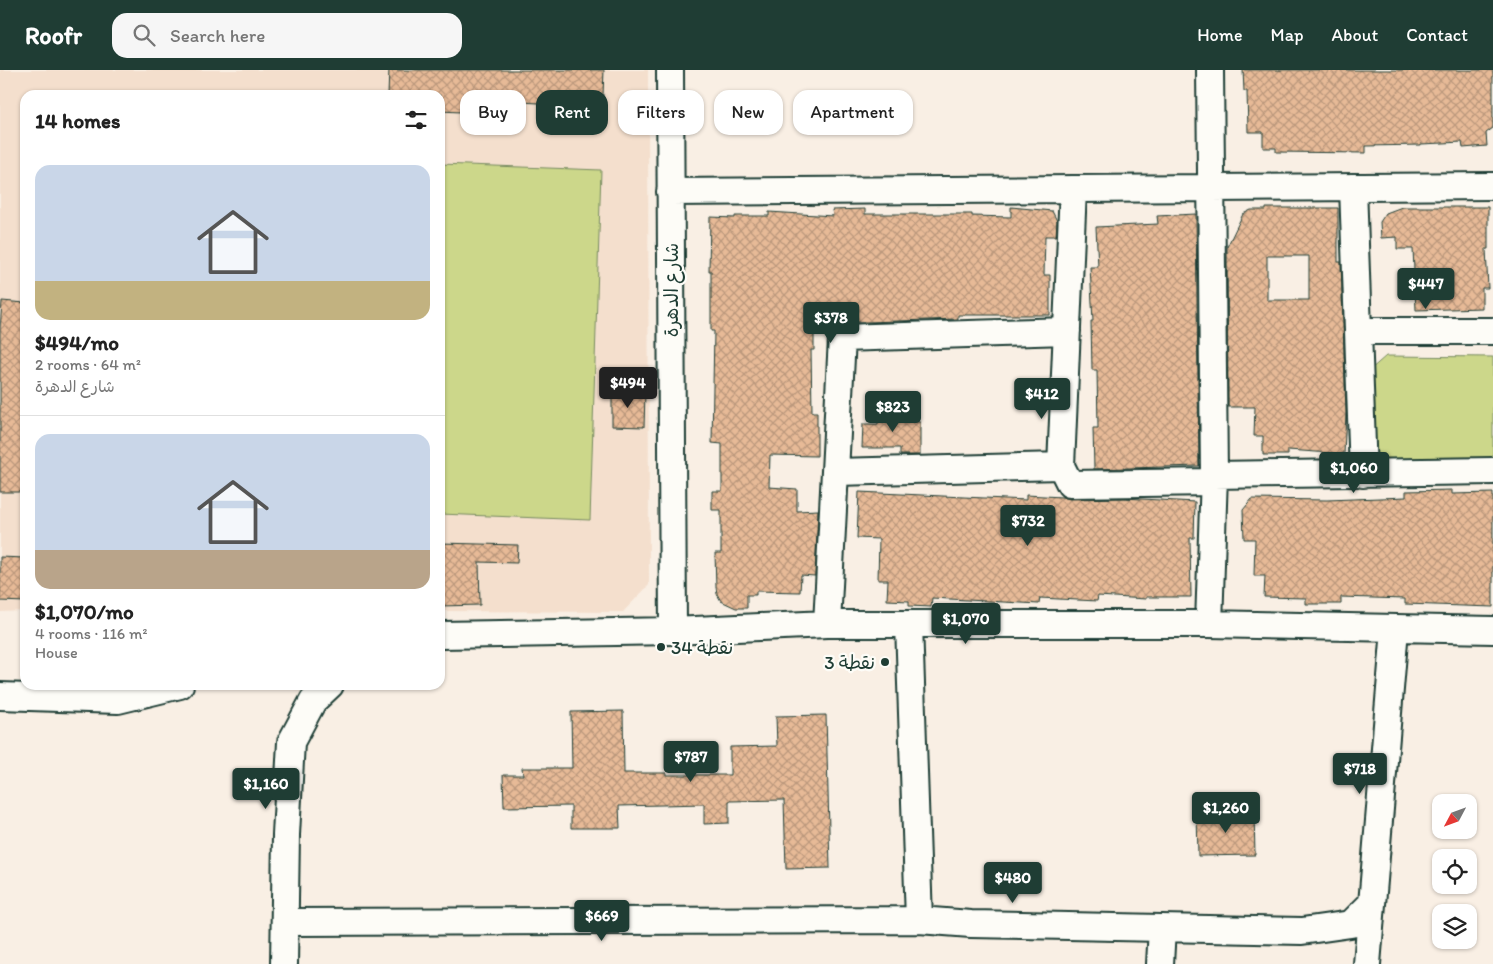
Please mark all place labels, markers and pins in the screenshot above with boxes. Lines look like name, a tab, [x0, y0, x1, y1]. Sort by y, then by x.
pin: $447	[1396, 268, 1456, 310]
pin: $378	[801, 302, 861, 344]
pin: $494	[598, 366, 658, 409]
pin: $412	[1012, 378, 1072, 420]
pin: $823	[863, 390, 923, 433]
pin: $1,060	[1313, 452, 1395, 494]
pin: $732	[998, 504, 1058, 547]
pin: $1,070	[925, 602, 1007, 645]
place label: نقطة 34	[671, 636, 733, 659]
marker: نقطة 34	[655, 641, 667, 653]
place label: نقطة 3	[824, 651, 875, 674]
marker: نقطة 3	[879, 656, 891, 668]
pin: $787	[661, 740, 721, 783]
pin: $718	[1330, 752, 1390, 795]
pin: $1,160	[225, 768, 307, 810]
pin: $1,260	[1185, 792, 1267, 834]
pin: $480	[983, 862, 1043, 904]
pin: $669	[572, 900, 632, 942]

